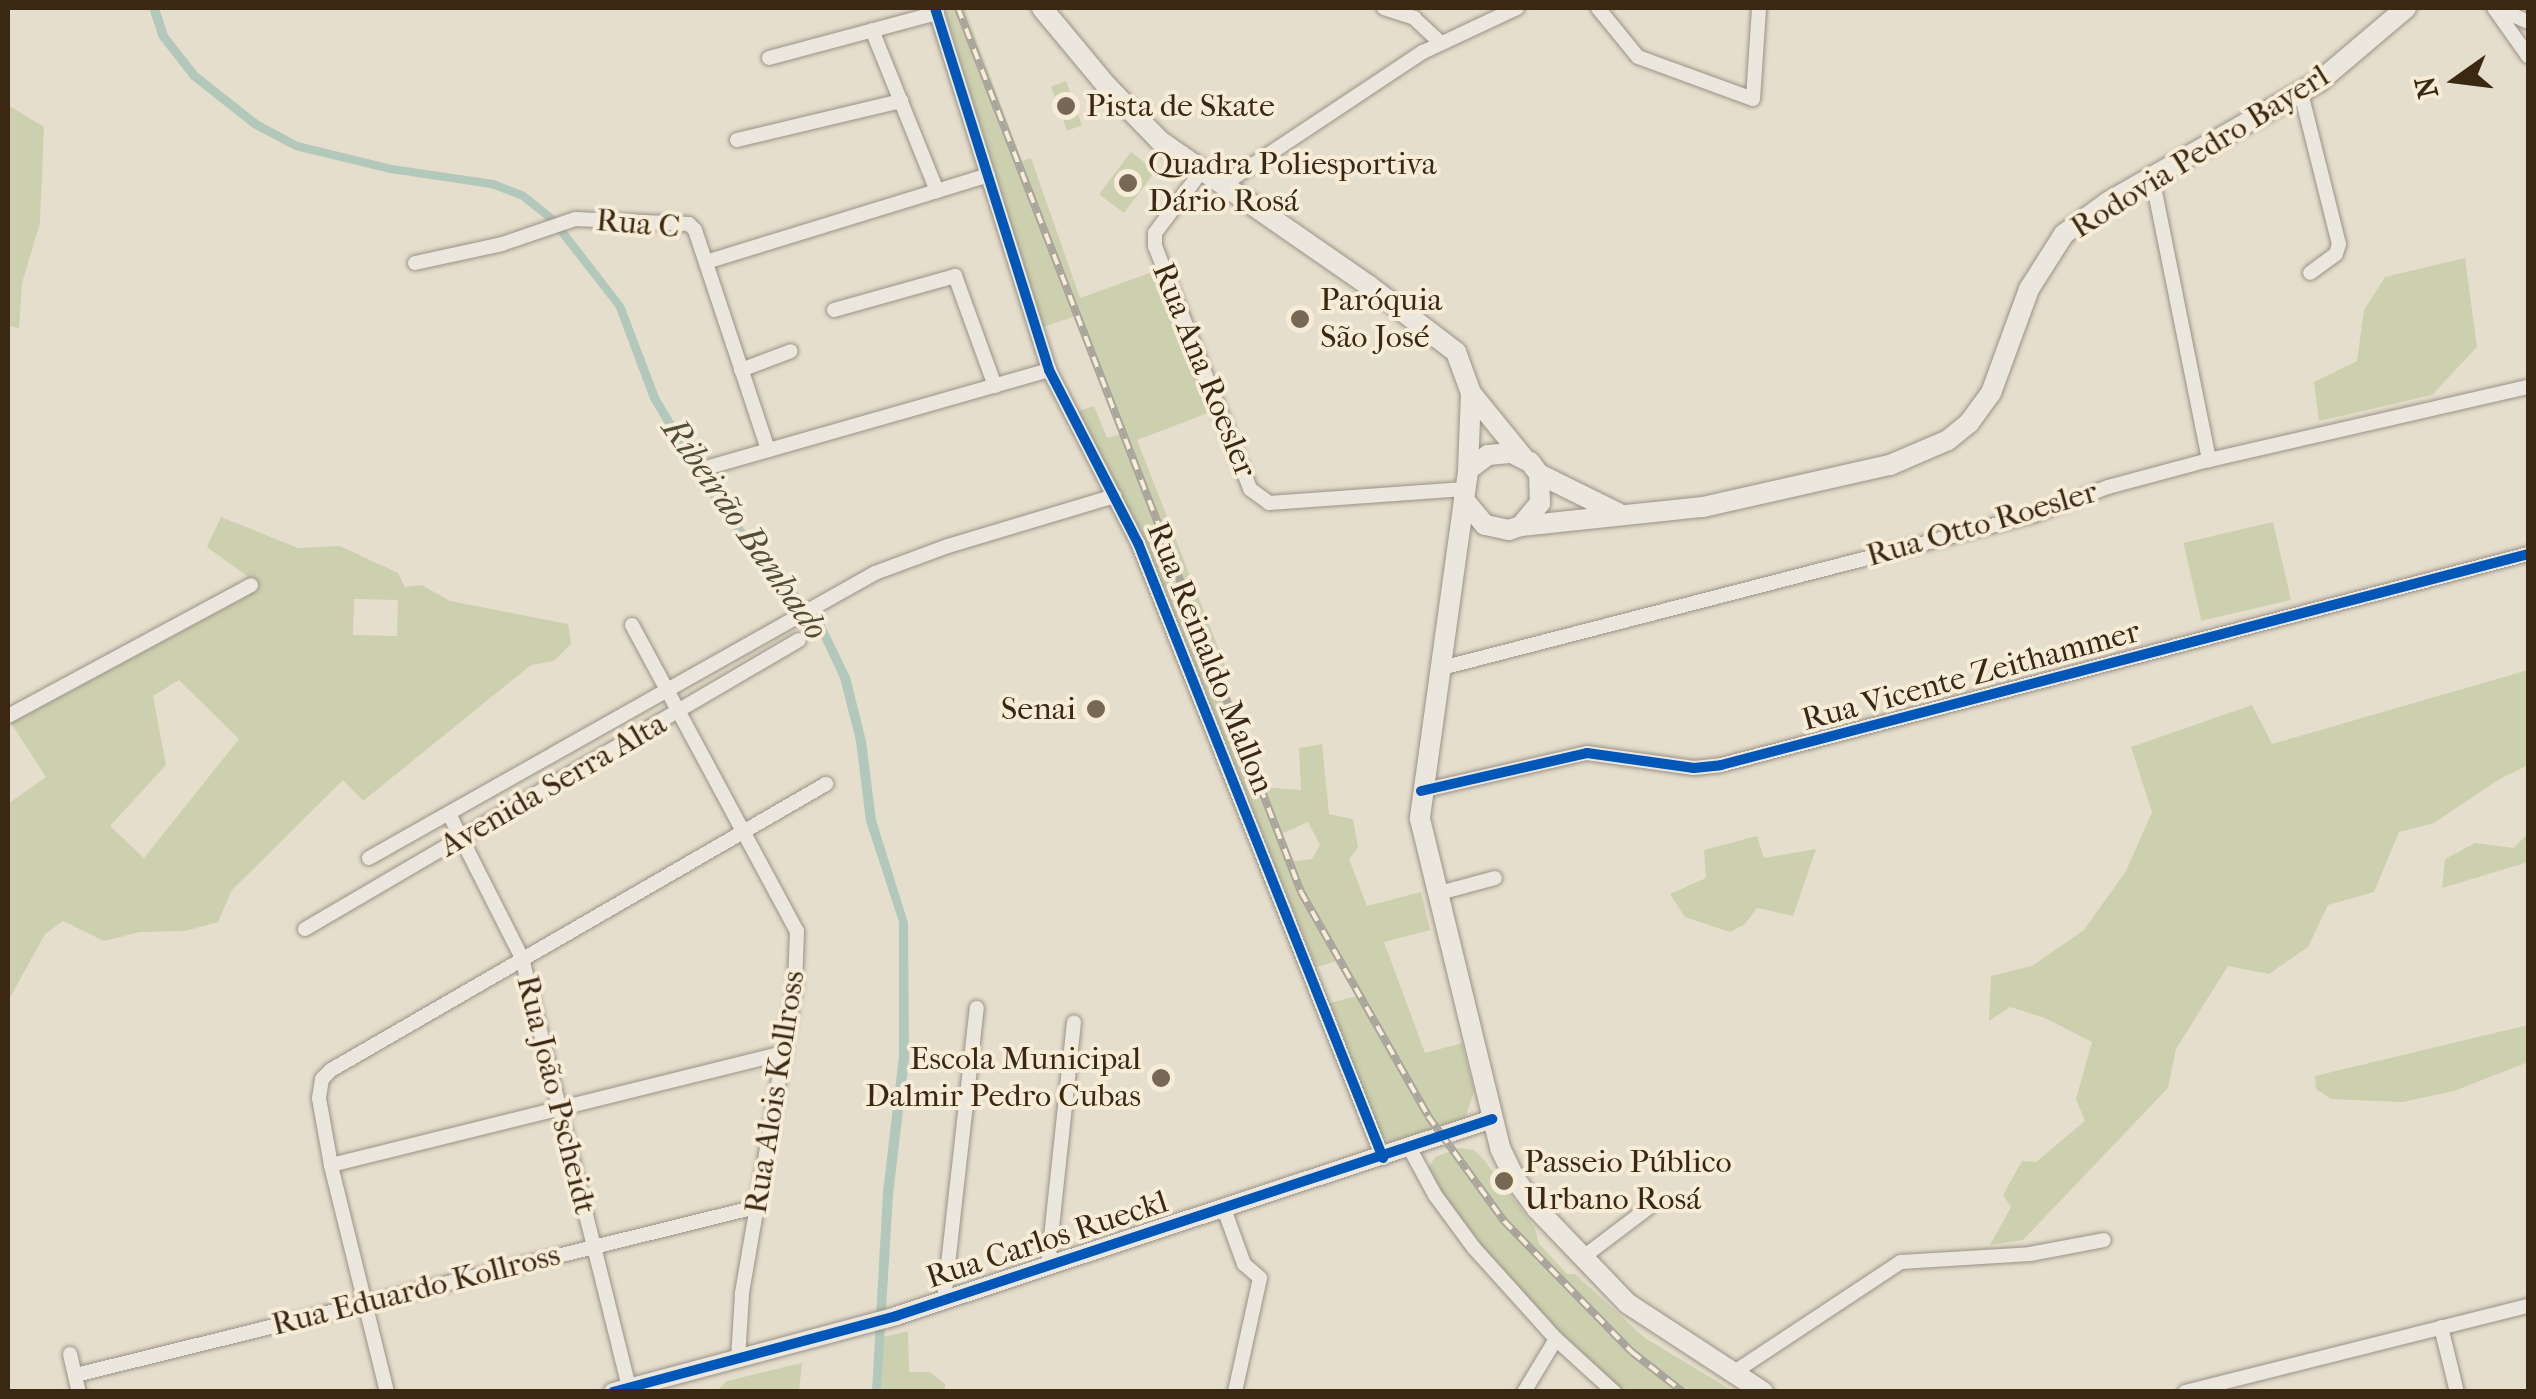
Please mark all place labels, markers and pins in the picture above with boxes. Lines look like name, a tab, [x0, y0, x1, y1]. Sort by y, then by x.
place label: Pista de Skate	[1086, 87, 1275, 125]
marker: Pista de Skate	[1055, 95, 1077, 117]
place label: Quadra Poliesportiva Dário Rosá	[1148, 146, 1437, 221]
marker: Quadra Poliesportiva Dário Rosá	[1117, 172, 1139, 194]
place label: Paróquia São José	[1320, 282, 1442, 357]
marker: Paróquia São José	[1289, 308, 1311, 330]
place label: Senai	[1001, 690, 1076, 728]
marker: Senai	[1085, 698, 1107, 720]
place label: Escola Municipal Dalmir Pedro Cubas	[865, 1041, 1141, 1116]
marker: Escola Municipal Dalmir Pedro Cubas	[1150, 1067, 1172, 1089]
place label: Passeio Público Urbano Rosá	[1524, 1144, 1732, 1219]
marker: Passeio Público Urbano Rosá	[1493, 1170, 1515, 1192]

